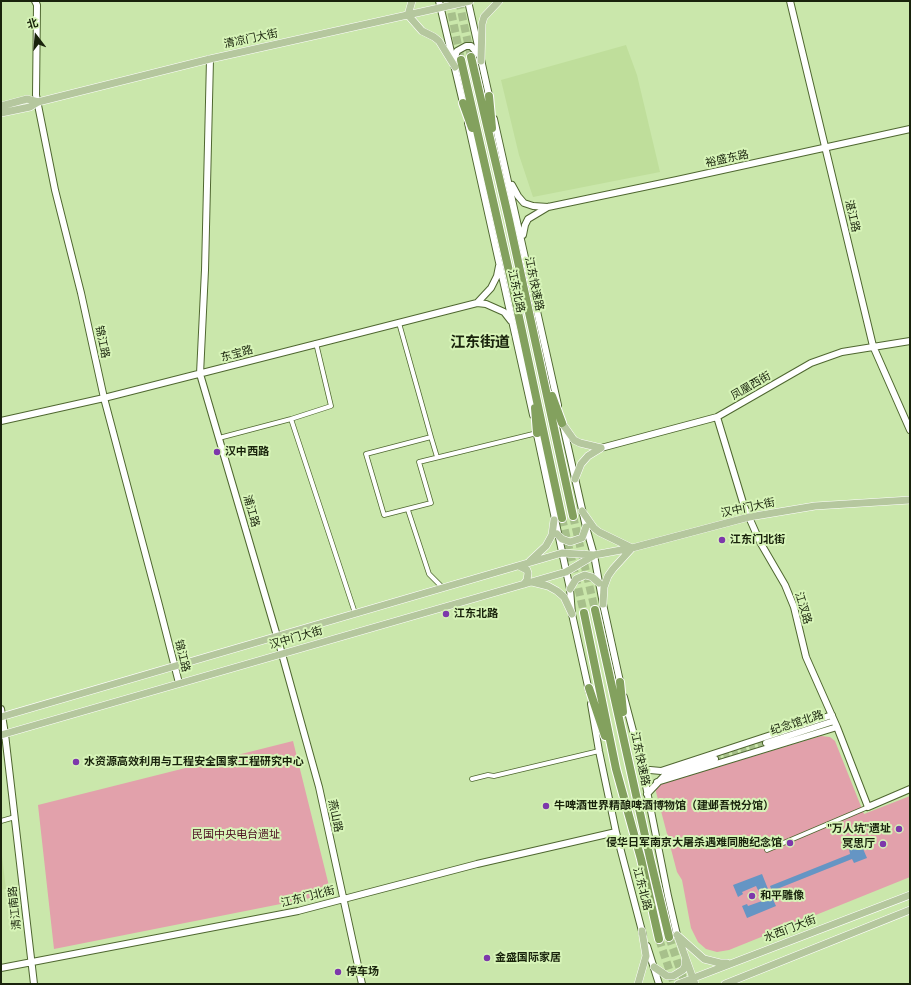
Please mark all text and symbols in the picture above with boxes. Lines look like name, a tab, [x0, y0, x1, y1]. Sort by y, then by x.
north arrow	[16, 16, 56, 56]
text: 北	[25, 16, 40, 32]
street label: 清凉门大街	[223, 27, 279, 51]
street label: 裕盛东路	[704, 148, 750, 170]
street label: 湛江路	[842, 198, 862, 234]
street label: 江东快速路	[522, 256, 546, 312]
street label: 江东北路	[505, 268, 527, 314]
street label: 锦江路	[92, 324, 112, 360]
district label: 江东街道	[450, 334, 510, 352]
street label: 东宝路	[219, 343, 255, 365]
street label: 凤凰西街	[729, 369, 773, 403]
place label: 汉中西路	[225, 445, 269, 459]
marker: 汉中西路	[212, 447, 222, 457]
street label: 浦江路	[240, 493, 262, 529]
street label: 汉中门大街	[720, 496, 776, 520]
place label: 江东门北街	[730, 533, 785, 547]
marker: 江东门北街	[717, 535, 727, 545]
street label: 江汊路	[792, 590, 814, 626]
place label: 江东北路	[454, 607, 498, 621]
marker: 江东北路	[441, 609, 451, 619]
street label: 汉中门大街	[268, 624, 324, 652]
street label: 锦江路	[172, 638, 192, 674]
street label: 纪念馆北路	[769, 708, 825, 738]
street label: 江东快速路	[628, 731, 652, 787]
place label: 水资源高效利用与工程安全国家工程研究中心	[84, 755, 304, 769]
marker: 水资源高效利用与工程安全国家工程研究中心	[71, 757, 81, 767]
street label: 燕山路	[325, 798, 345, 834]
place label: 牛啤酒世界精酿啤酒博物馆（建邺吾悦分馆）	[554, 799, 774, 813]
marker: 牛啤酒世界精酿啤酒博物馆（建邺吾悦分馆）	[541, 801, 551, 811]
place label: "万人坑"遗址	[828, 822, 891, 836]
marker: "万人坑"遗址	[894, 824, 904, 834]
park label: 民国中央电台遗址	[192, 828, 280, 842]
place label: 侵华日军南京大屠杀遇难同胞纪念馆	[606, 836, 782, 850]
place label: 冥思厅	[842, 837, 875, 851]
marker: 侵华日军南京大屠杀遇难同胞纪念馆	[785, 838, 795, 848]
marker: 冥思厅	[878, 839, 888, 849]
street label: 江东北路	[630, 866, 654, 912]
street label: 江东门北街	[280, 884, 336, 910]
street label: 清江南路	[6, 885, 24, 931]
place label: 和平雕像	[760, 889, 804, 903]
marker: 和平雕像	[747, 891, 757, 901]
street label: 水西门大街	[762, 913, 818, 945]
place label: 金盛国际家居	[495, 951, 561, 965]
marker: 金盛国际家居	[482, 953, 492, 963]
place label: 停车场	[346, 965, 379, 979]
marker: 停车场	[333, 967, 343, 977]

